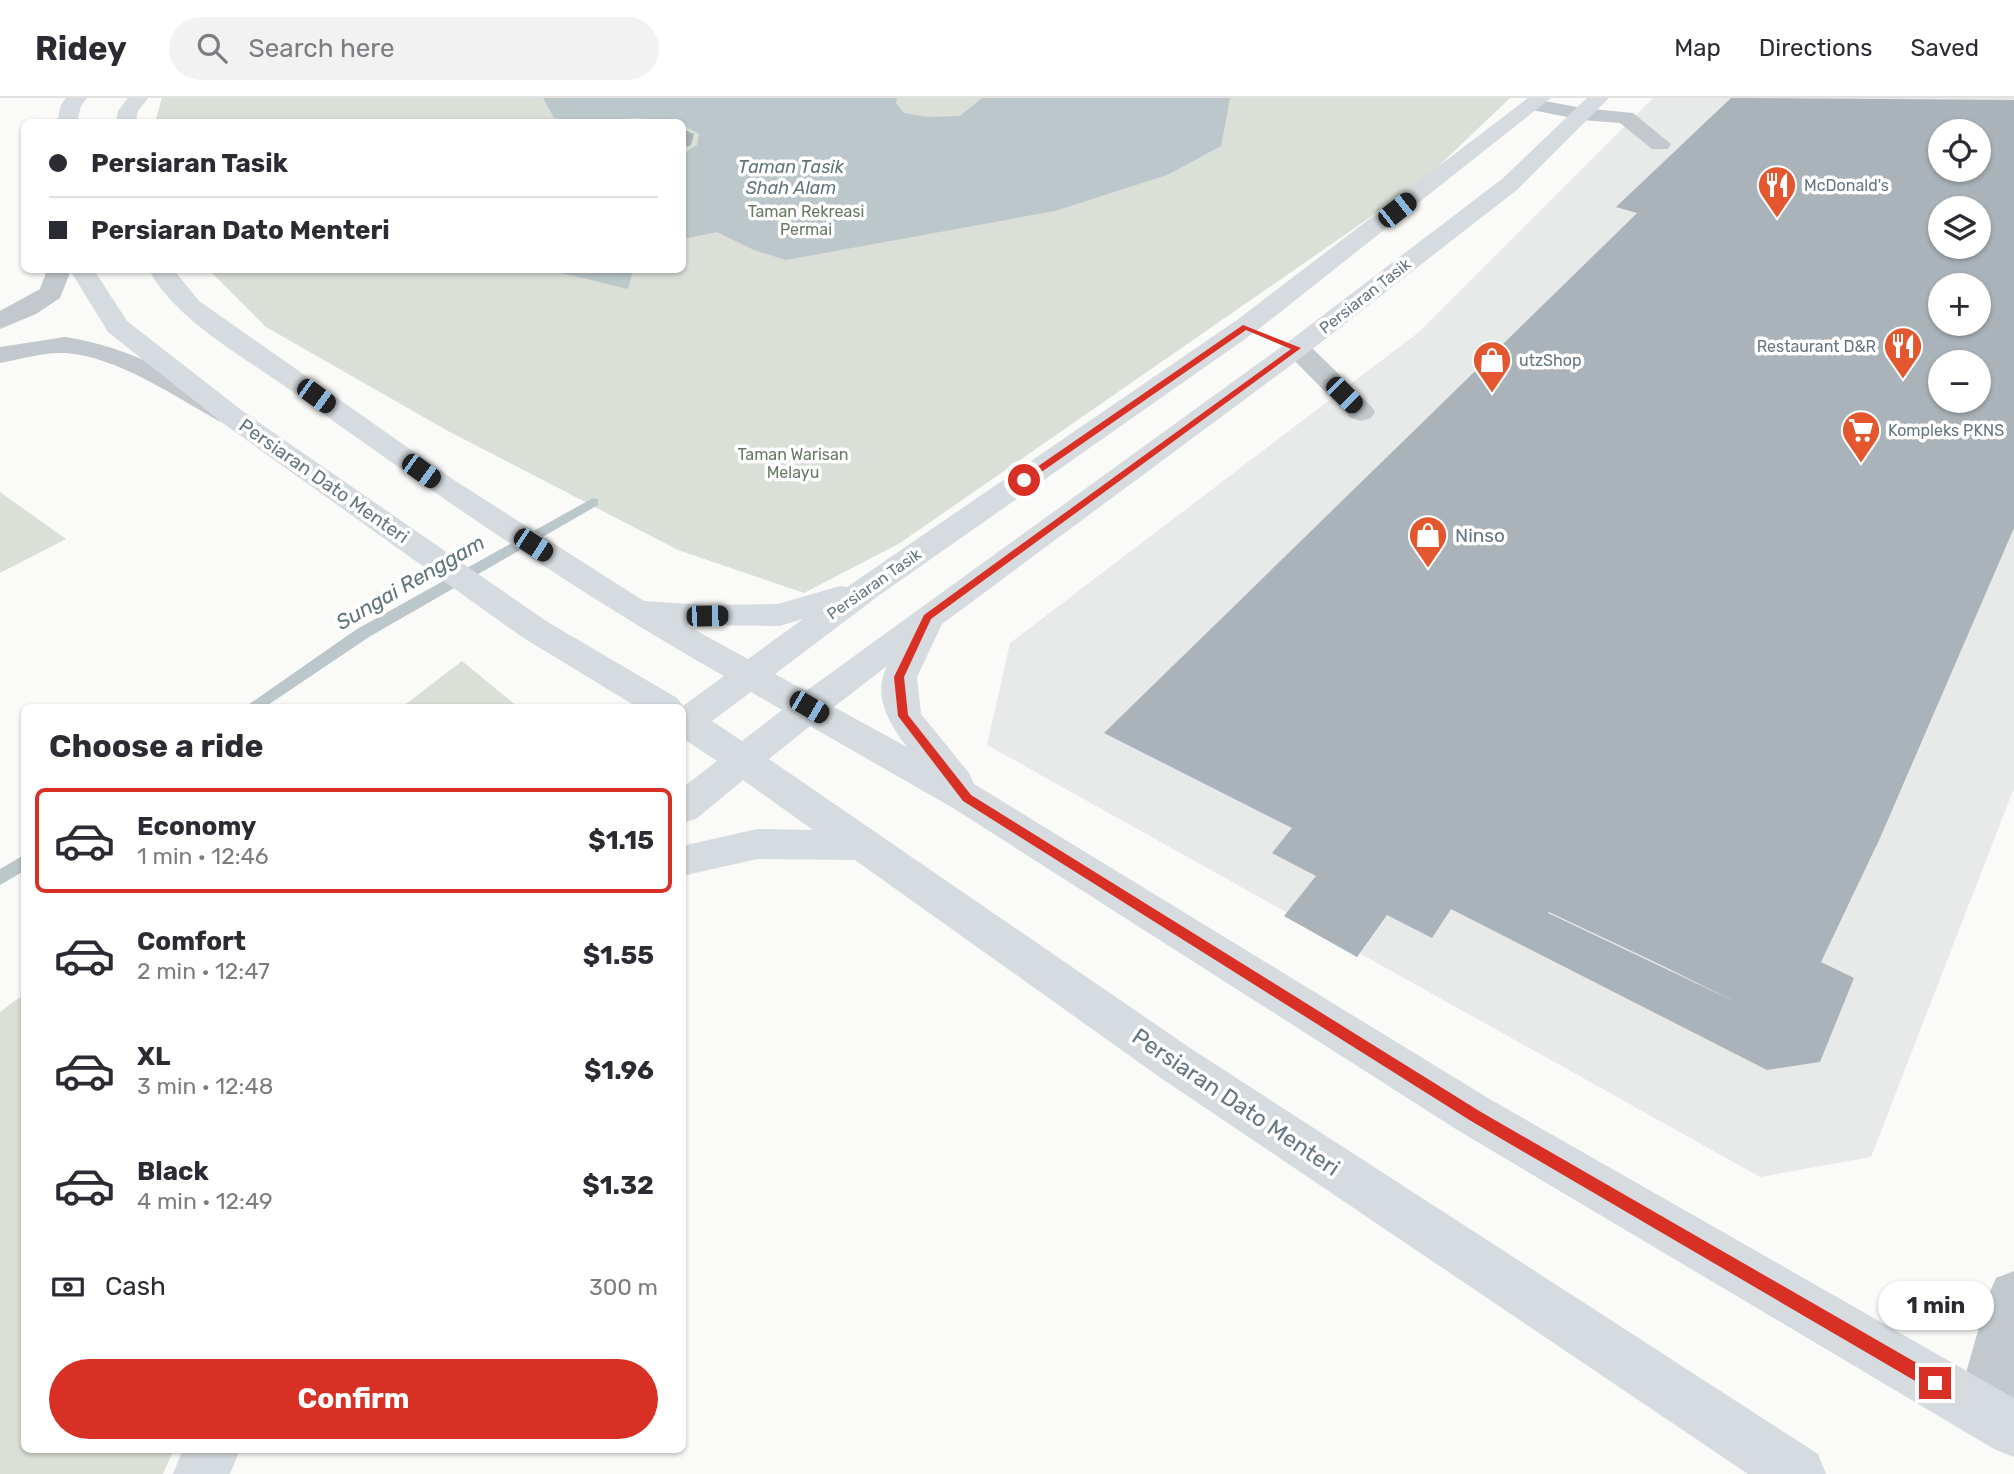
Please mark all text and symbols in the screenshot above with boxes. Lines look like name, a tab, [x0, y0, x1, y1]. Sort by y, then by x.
search box	[169, 17, 659, 80]
text: Ridey	[35, 29, 127, 68]
icon: search	[193, 29, 231, 67]
text: Search here	[249, 33, 394, 64]
text: Map	[1674, 34, 1721, 62]
text: Directions	[1759, 34, 1872, 62]
text: Saved	[1910, 34, 1979, 62]
map controls	[1928, 119, 1991, 413]
button: locate	[1928, 119, 1991, 182]
text: Persiaran Tasik	[91, 148, 288, 179]
water label: Taman Tasik Shah Alam	[738, 156, 845, 199]
restaurant icon: McDonald's	[1756, 164, 1798, 219]
place label: McDonald's	[1804, 176, 1889, 195]
car	[1374, 189, 1421, 231]
button: layers	[1928, 196, 1991, 259]
park label: Taman Rekreasi Permai	[748, 202, 864, 239]
text: Persiaran Dato Menteri	[91, 215, 390, 246]
street label: Persiaran Tasik	[1315, 254, 1415, 338]
button: +	[1928, 273, 1991, 336]
restaurant icon: Restaurant D&R	[1882, 325, 1924, 380]
place label: Restaurant D&R	[1757, 337, 1876, 356]
shop icon: utzShop	[1471, 339, 1513, 394]
button: −	[1928, 350, 1991, 413]
place label: utzShop	[1519, 351, 1581, 370]
car	[1322, 373, 1367, 417]
car	[293, 375, 340, 417]
supermarket icon: Kompleks PKNS	[1840, 409, 1882, 464]
street label: Persiaran Dato Menteri	[235, 414, 413, 548]
place label: Kompleks PKNS	[1888, 421, 2004, 440]
park label: Taman Warisan Melayu	[738, 445, 848, 482]
car	[398, 450, 445, 492]
route start	[1008, 464, 1040, 496]
shop icon: Ninso	[1407, 514, 1449, 569]
place label: Ninso	[1455, 524, 1505, 547]
car	[510, 525, 557, 565]
water label: Sungai Renggam	[331, 529, 489, 635]
street label: Persiaran Tasik	[823, 544, 926, 624]
car	[686, 605, 729, 627]
car	[786, 687, 833, 727]
text: Choose a ride	[49, 727, 263, 765]
icon: car	[53, 809, 116, 872]
text: Economy	[137, 811, 256, 842]
text: $1.15	[588, 825, 654, 856]
text: 1 min · 12:46	[137, 842, 269, 870]
icon: car	[53, 924, 116, 987]
text: Comfort	[137, 926, 246, 957]
text: $1.55	[583, 940, 654, 971]
text: 2 min · 12:47	[137, 957, 270, 985]
street label: Persiaran Dato Menteri	[1127, 1022, 1345, 1182]
icon: car	[53, 1039, 116, 1102]
text: XL	[137, 1041, 170, 1072]
text: $1.96	[584, 1055, 654, 1086]
text: 3 min · 12:48	[137, 1072, 273, 1100]
icon: car	[53, 1154, 116, 1217]
text: Black	[137, 1156, 209, 1187]
text: $1.32	[582, 1170, 654, 1201]
text: 4 min · 12:49	[137, 1187, 273, 1215]
icon: cash	[49, 1268, 87, 1306]
text: Cash	[105, 1271, 166, 1302]
text: 300 m	[589, 1273, 658, 1301]
callout: 1 min	[1877, 1282, 1993, 1330]
text: 1 min	[1907, 1291, 1965, 1319]
button: Confirm	[49, 1359, 658, 1439]
route end	[1919, 1367, 1951, 1399]

